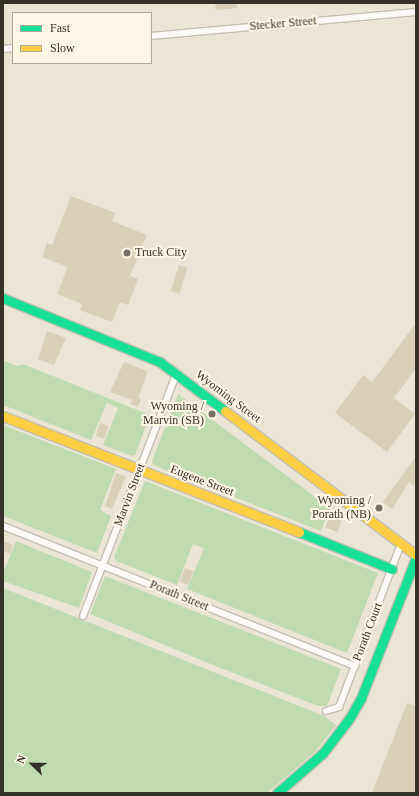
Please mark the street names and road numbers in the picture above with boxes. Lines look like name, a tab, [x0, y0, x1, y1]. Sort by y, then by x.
street label: Stecker Street	[249, 14, 317, 34]
street label: Wyoming Street	[192, 368, 264, 426]
street label: Marvin Street	[111, 461, 149, 529]
street label: Eugene Street	[168, 462, 236, 500]
street label: Porath Street	[147, 578, 211, 614]
street label: Porath Court	[350, 601, 386, 663]

